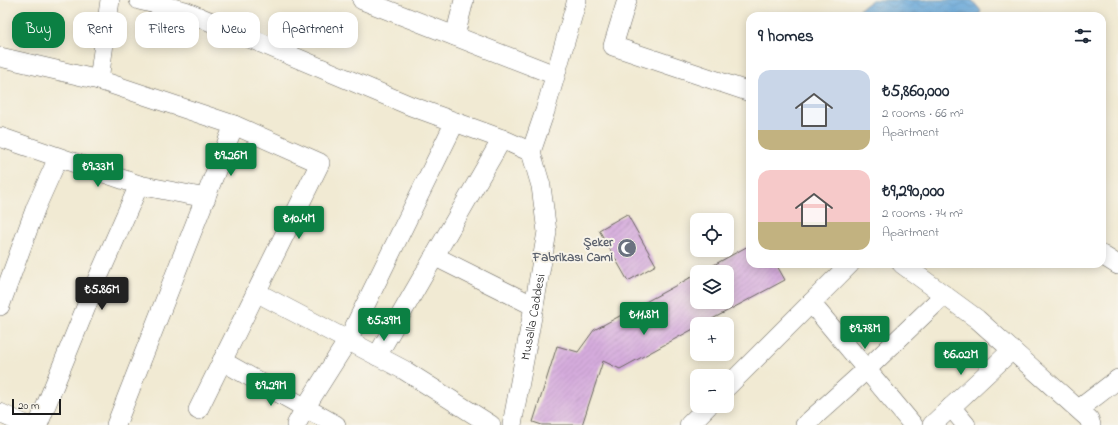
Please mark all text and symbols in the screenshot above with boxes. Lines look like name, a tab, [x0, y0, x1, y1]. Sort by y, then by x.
chip: Buy	[12, 12, 65, 48]
chip: Rent	[73, 12, 127, 48]
chip: Filters	[135, 12, 199, 48]
chip: New	[207, 12, 260, 48]
chip: Apartment	[268, 12, 358, 48]
text: 9 homes	[758, 24, 814, 49]
icon: filters	[1072, 25, 1094, 47]
text: ₺5,860,000	[882, 79, 949, 104]
icon: home	[790, 86, 838, 134]
text: 2 rooms · 66 m²	[882, 104, 964, 123]
text: Apartment	[882, 123, 939, 142]
pin: ₺9.26M	[198, 143, 264, 177]
text: ₺9.26M	[214, 146, 248, 165]
pin: ₺9.33M	[65, 154, 131, 188]
text: ₺9.33M	[82, 157, 114, 176]
text: ₺9,290,000	[882, 179, 944, 204]
icon: home	[790, 186, 838, 234]
text: 2 rooms · 74 m²	[882, 204, 963, 223]
pin: ₺10.4M	[266, 206, 332, 240]
text: ₺10.4M	[283, 209, 315, 228]
map controls	[690, 213, 734, 413]
button: locate	[690, 213, 734, 257]
text: Apartment	[882, 223, 939, 242]
place label: Şeker Fabrikası Cami	[532, 233, 614, 267]
mosque icon: Şeker Fabrikası Cami	[616, 237, 638, 259]
button: layers	[690, 265, 734, 309]
street label: Musalla Caddesi	[516, 273, 550, 362]
pin: ₺5.86M	[69, 277, 135, 311]
text: ₺5.86M	[84, 280, 120, 299]
pin: ₺11.8M	[611, 302, 677, 336]
text: ₺11.8M	[629, 305, 659, 324]
pin: ₺5.39M	[351, 308, 417, 342]
text: ₺5.39M	[367, 311, 401, 330]
pin: ₺9.78M	[832, 316, 898, 350]
button: +	[690, 317, 734, 361]
text: ₺9.78M	[849, 319, 881, 338]
pin: ₺6.02M	[928, 342, 994, 376]
text: ₺6.02M	[944, 345, 978, 364]
button: −	[690, 369, 734, 413]
pin: ₺9.29M	[238, 373, 304, 407]
text: ₺9.29M	[255, 376, 287, 395]
scale bar	[12, 397, 61, 416]
text: 20 m	[18, 398, 40, 414]

